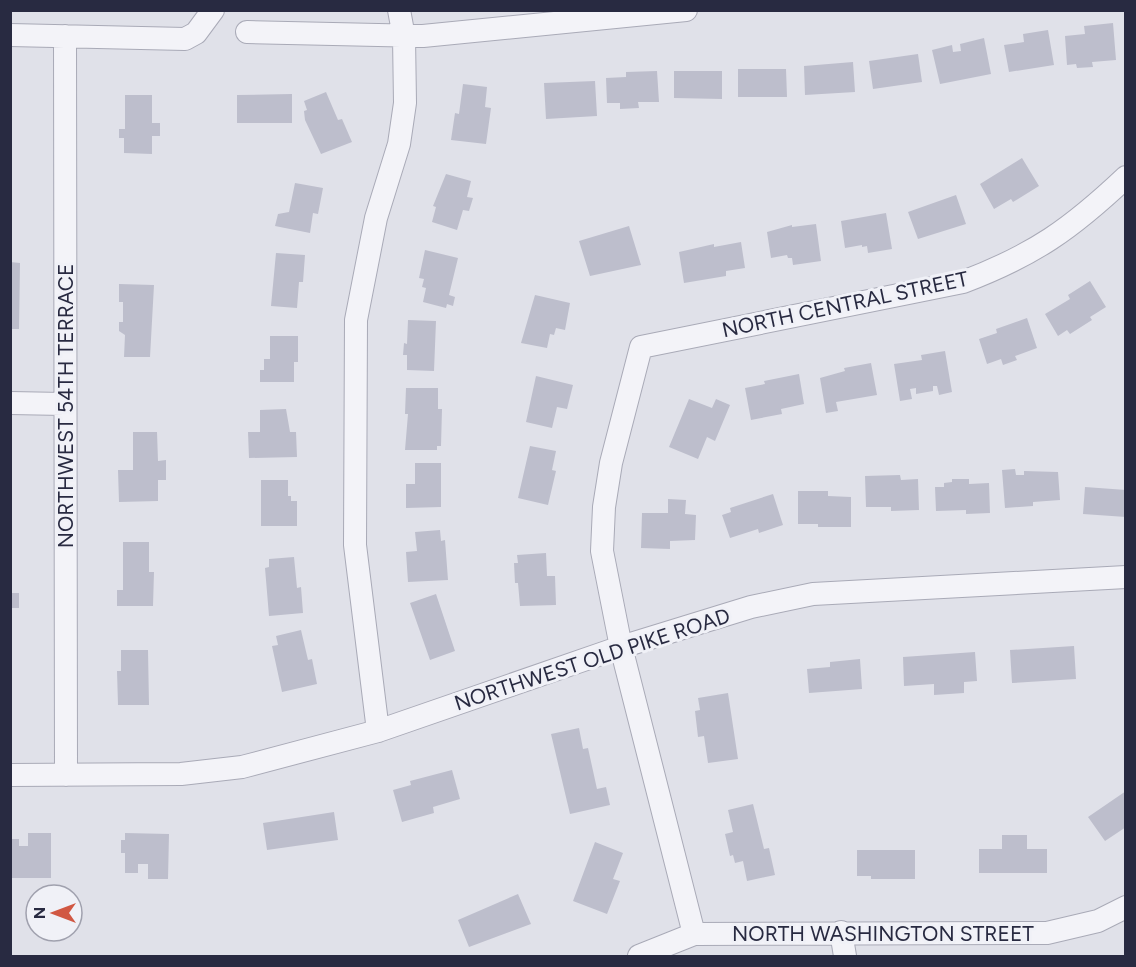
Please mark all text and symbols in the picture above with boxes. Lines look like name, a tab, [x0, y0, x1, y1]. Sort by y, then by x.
street label: NORTHWEST 54TH TERRACE	[53, 264, 78, 548]
street label: NORTH CENTRAL STREET	[720, 266, 971, 342]
street label: NORTHWEST OLD PIKE ROAD	[451, 603, 733, 715]
north arrow	[24, 883, 84, 943]
text: N	[30, 907, 49, 919]
street label: NORTH WASHINGTON STREET	[732, 921, 1034, 946]

